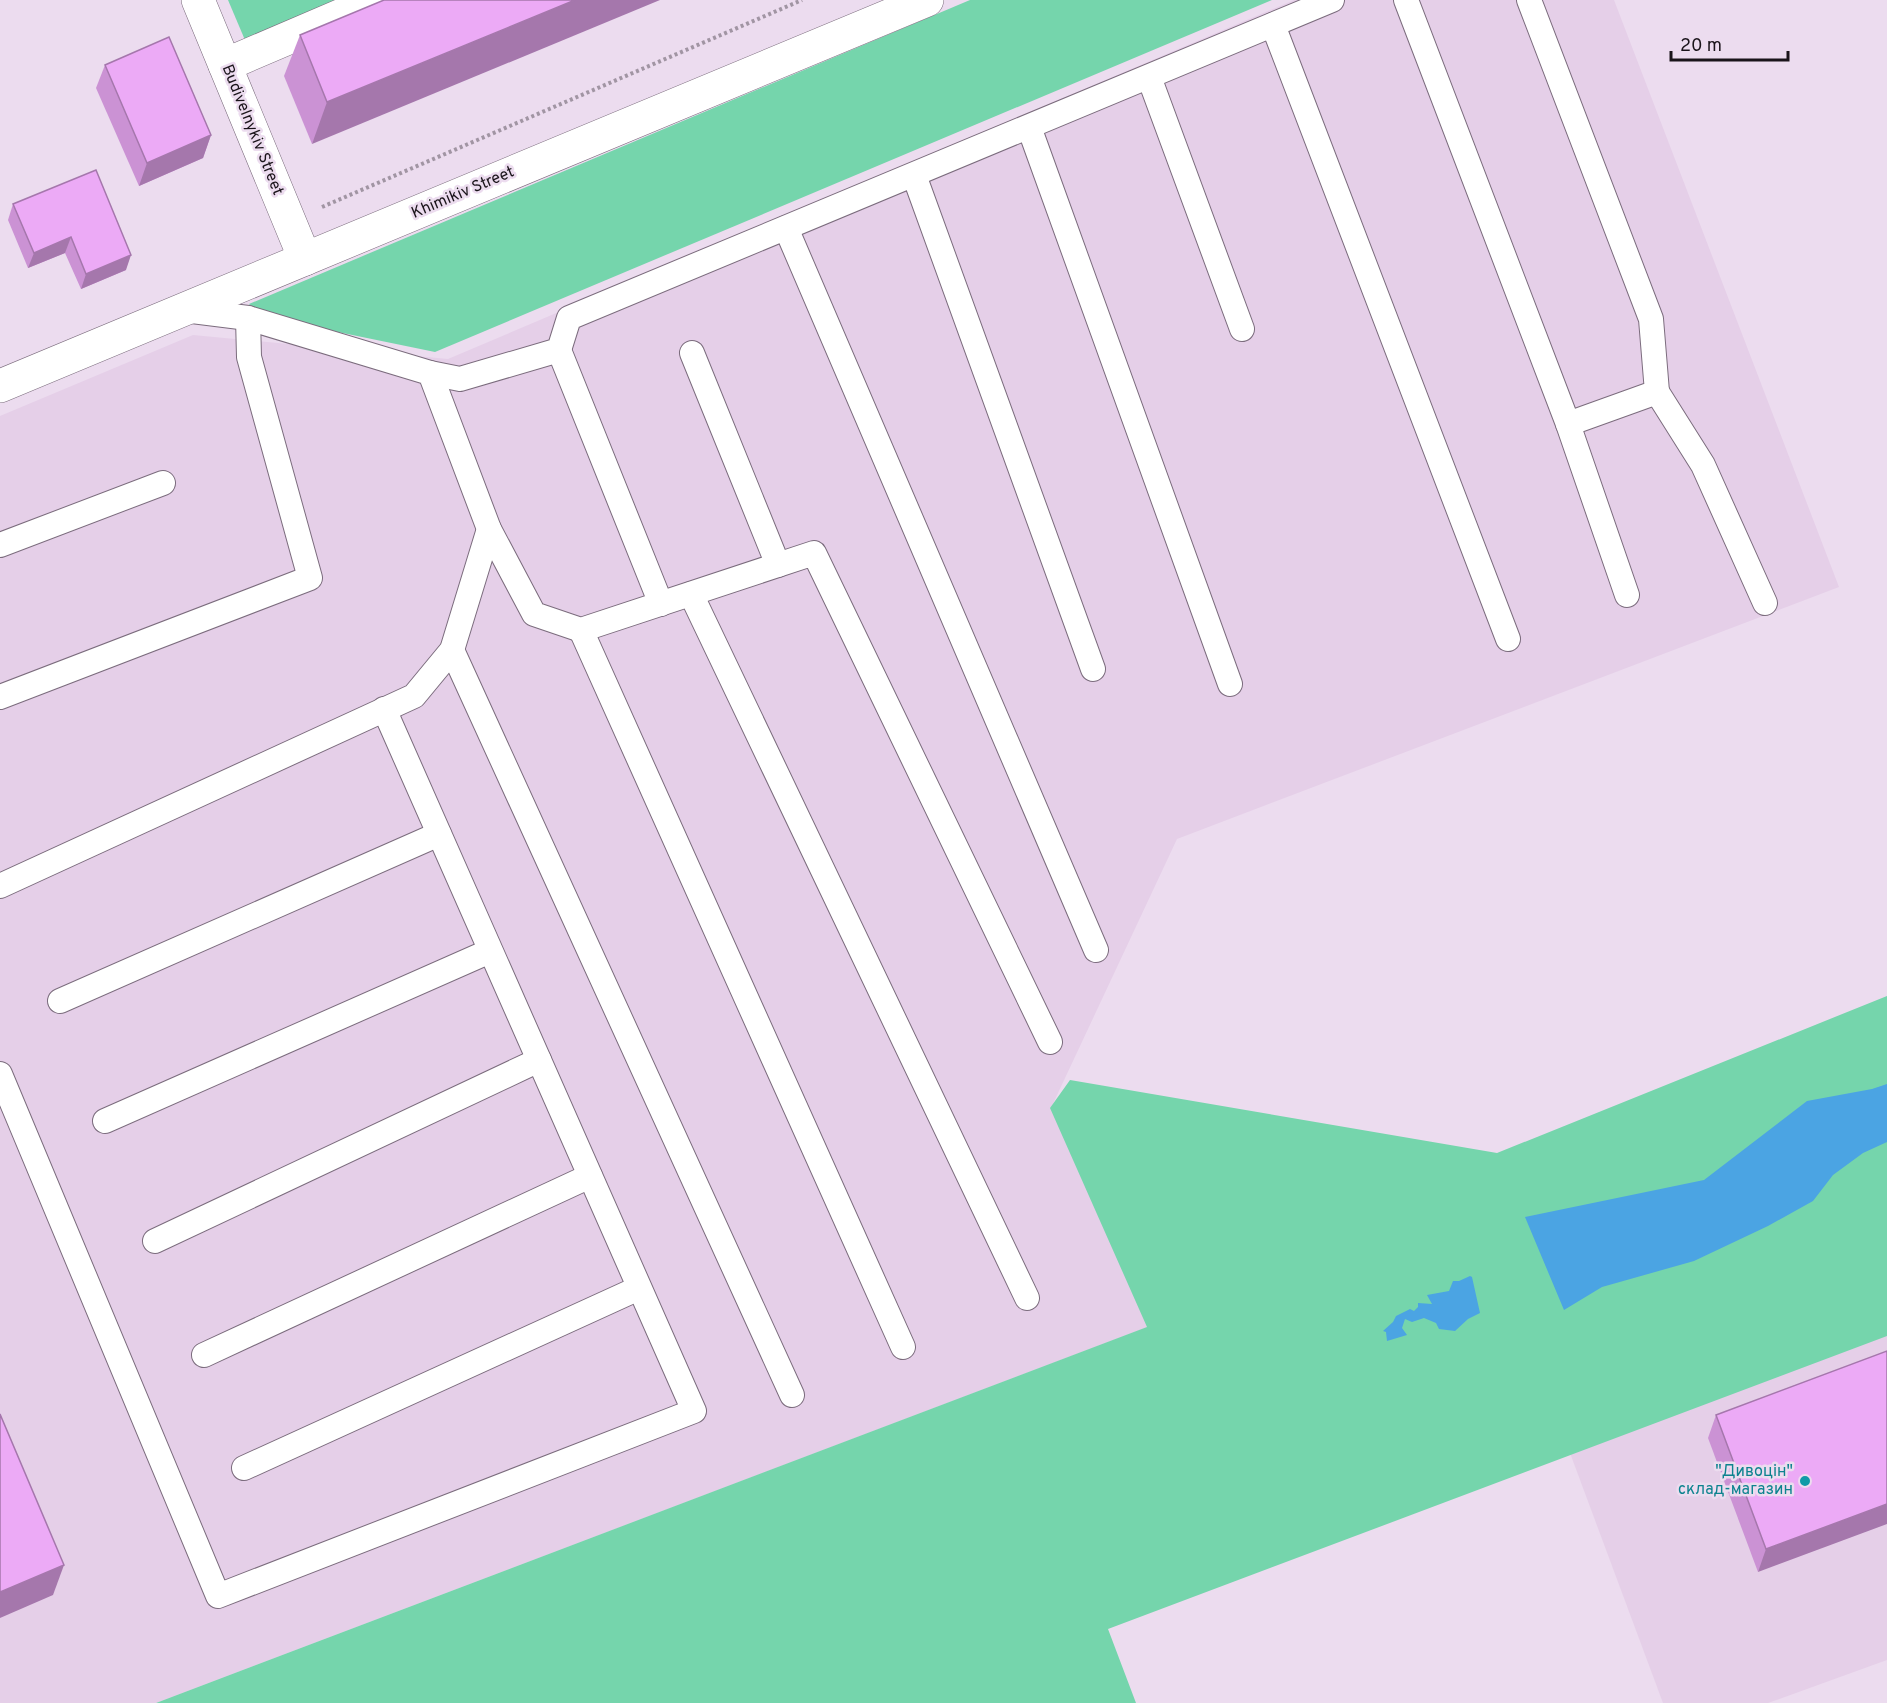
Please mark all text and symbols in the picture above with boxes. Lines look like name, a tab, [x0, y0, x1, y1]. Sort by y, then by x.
scale bar	[1671, 24, 1788, 62]
text: 20 m	[1680, 35, 1722, 58]
street label: Budivelnykiv Street	[217, 62, 287, 198]
street label: Khimikiv Street	[409, 162, 517, 224]
place label: "Дивоцін" склад-магазин	[1678, 1462, 1793, 1500]
marker: "Дивоцін" склад-магазин	[1798, 1474, 1812, 1488]

